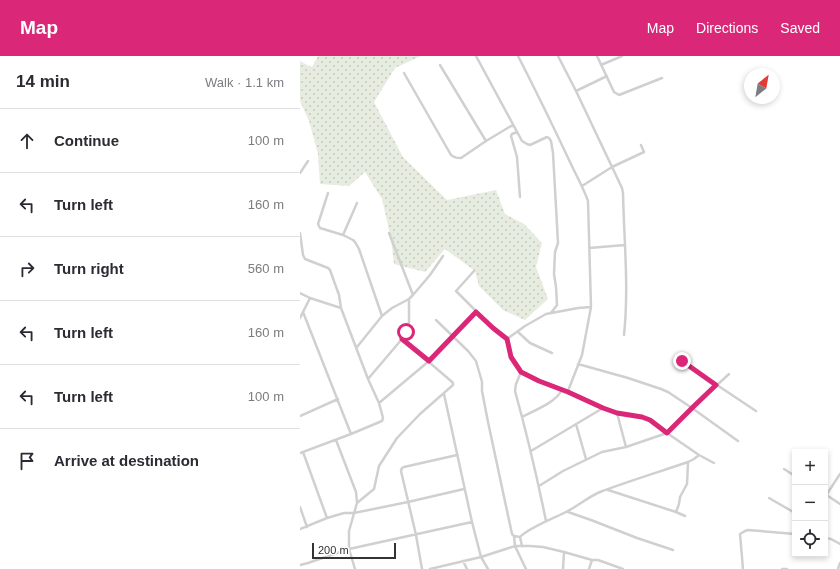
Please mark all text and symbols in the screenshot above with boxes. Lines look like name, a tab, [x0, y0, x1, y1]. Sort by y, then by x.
text: Map	[20, 17, 58, 38]
text: Map	[647, 20, 674, 36]
text: Directions	[696, 20, 758, 36]
text: Saved	[780, 20, 820, 36]
north arrow	[744, 68, 780, 104]
text: 14 min	[16, 72, 70, 91]
text: Walk · 1.1 km	[205, 75, 284, 90]
icon: ahead	[16, 130, 38, 152]
text: Continue	[54, 132, 119, 149]
text: 100 m	[248, 133, 284, 148]
icon: left	[16, 194, 38, 216]
text: Turn left	[54, 196, 113, 213]
text: 160 m	[248, 197, 284, 212]
icon: right	[16, 258, 38, 280]
text: Turn right	[54, 260, 124, 277]
text: 560 m	[248, 261, 284, 276]
icon: left	[16, 322, 38, 344]
route start	[397, 323, 415, 341]
text: Turn left	[54, 324, 113, 341]
text: 160 m	[248, 325, 284, 340]
route end	[673, 352, 691, 370]
icon: left	[16, 386, 38, 408]
text: Turn left	[54, 388, 113, 405]
text: 100 m	[248, 389, 284, 404]
map controls	[792, 449, 828, 557]
button: +	[792, 449, 828, 485]
icon: arrive	[16, 450, 38, 472]
text: Arrive at destination	[54, 452, 199, 469]
button: −	[792, 485, 828, 521]
button: locate	[792, 521, 828, 557]
scale bar	[312, 541, 396, 560]
text: 200 m	[318, 544, 349, 556]

